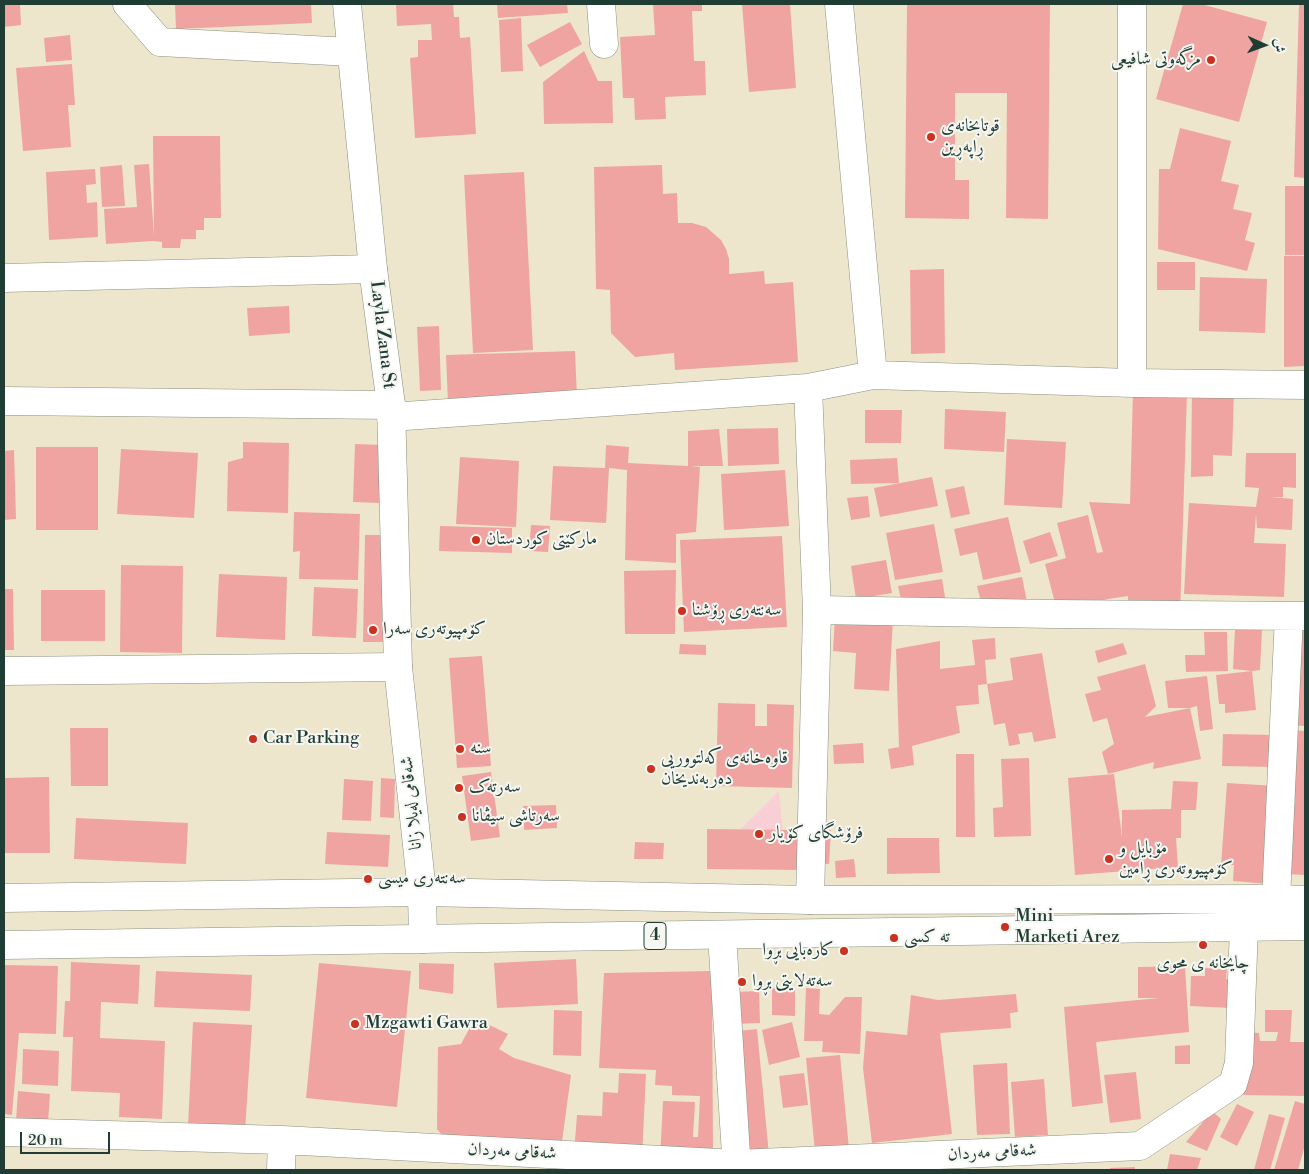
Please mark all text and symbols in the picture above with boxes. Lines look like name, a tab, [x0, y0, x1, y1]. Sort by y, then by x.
north arrow	[1239, 20, 1289, 70]
text: ش	[1270, 38, 1288, 53]
place label: مزگەوتی شافیعی	[1111, 49, 1201, 71]
marker: مزگەوتی شافیعی	[1205, 54, 1217, 66]
place label: قوتابخانەی ڕاپەڕین	[941, 116, 1000, 158]
marker: قوتابخانەی ڕاپەڕین	[925, 131, 937, 143]
street label: Layla Zana St	[365, 280, 399, 390]
place label: مارکێتی کوردستان	[486, 529, 597, 551]
marker: مارکێتی کوردستان	[470, 534, 482, 546]
place label: سەنتەری ڕۆشنا	[692, 600, 782, 622]
marker: سەنتەری ڕۆشنا	[676, 605, 688, 617]
place label: کۆمپیوتەری سەرا	[383, 619, 486, 641]
marker: کۆمپیوتەری سەرا	[367, 624, 379, 636]
place label: Car Parking	[263, 728, 359, 750]
marker: Car Parking	[247, 733, 259, 745]
place label: سنە	[470, 738, 491, 760]
marker: سنە	[454, 743, 466, 755]
place label: قاوەخانەی کەلتووریی دەربەندیخان	[661, 748, 788, 791]
street label: شەقامی لەیلا زانا	[396, 755, 428, 851]
marker: قاوەخانەی کەلتووریی دەربەندیخان	[645, 763, 657, 775]
place label: سەرتەک	[469, 777, 521, 799]
marker: سەرتەک	[453, 782, 465, 794]
place label: سەرتاشی سیڤانا	[472, 806, 560, 828]
marker: سەرتاشی سیڤانا	[456, 811, 468, 823]
place label: فرۆشگای کۆیار	[769, 823, 863, 845]
marker: فرۆشگای کۆیار	[753, 828, 765, 840]
place label: مۆبایل و کۆمپیووتەری ڕامین	[1119, 838, 1233, 881]
marker: مۆبایل و کۆمپیووتەری ڕامین	[1103, 853, 1115, 865]
place label: سەنتەری میسی	[378, 868, 466, 890]
marker: سەنتەری میسی	[362, 873, 374, 885]
place label: Mini Marketi Arez	[1015, 906, 1120, 949]
marker: Mini Marketi Arez	[999, 921, 1011, 933]
road number: 4	[644, 922, 666, 949]
place label: ته كسى	[904, 927, 950, 949]
marker: ته كسى	[888, 932, 900, 944]
marker: چايخانه ى محوى	[1197, 939, 1209, 951]
place label: کارەبایی بڕوا	[762, 940, 834, 962]
marker: کارەبایی بڕوا	[838, 945, 850, 957]
place label: چايخانه ى محوى	[1157, 953, 1249, 975]
place label: سه‌ته‌لایتی بڕوا	[752, 971, 833, 993]
marker: سه‌ته‌لایتی بڕوا	[736, 976, 748, 988]
place label: Mzgawti Gawra	[365, 1013, 488, 1035]
marker: Mzgawti Gawra	[349, 1018, 361, 1030]
scale bar	[22, 1122, 112, 1154]
text: 20 m	[28, 1131, 63, 1150]
street label: شەقامی مەردان	[467, 1139, 557, 1165]
street label: شەقامی مەردان	[947, 1140, 1037, 1166]

